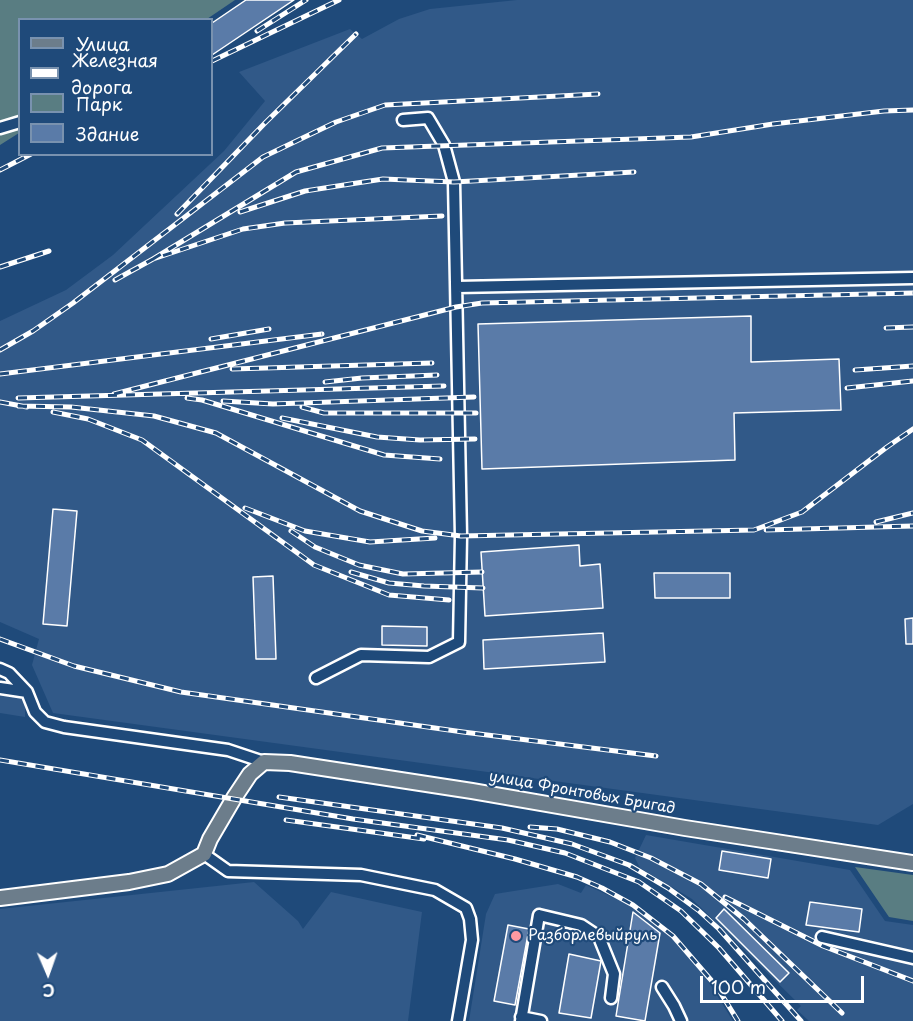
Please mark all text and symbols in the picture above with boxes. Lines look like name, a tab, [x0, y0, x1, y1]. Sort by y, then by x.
legend	[18, 18, 213, 156]
text: Улица	[76, 30, 130, 57]
text: Железная дорога	[71, 46, 158, 100]
text: Парк	[76, 90, 122, 117]
text: Здание	[76, 120, 139, 147]
street label: улица Фронтовых Бригад	[487, 768, 677, 818]
place label: Разборлевыйруль	[528, 927, 657, 945]
marker: Разборлевыйруль	[509, 929, 523, 943]
north arrow	[18, 943, 78, 1003]
scale bar	[703, 964, 866, 1002]
text: 100 m	[711, 973, 766, 1000]
text: С	[42, 979, 55, 1003]

